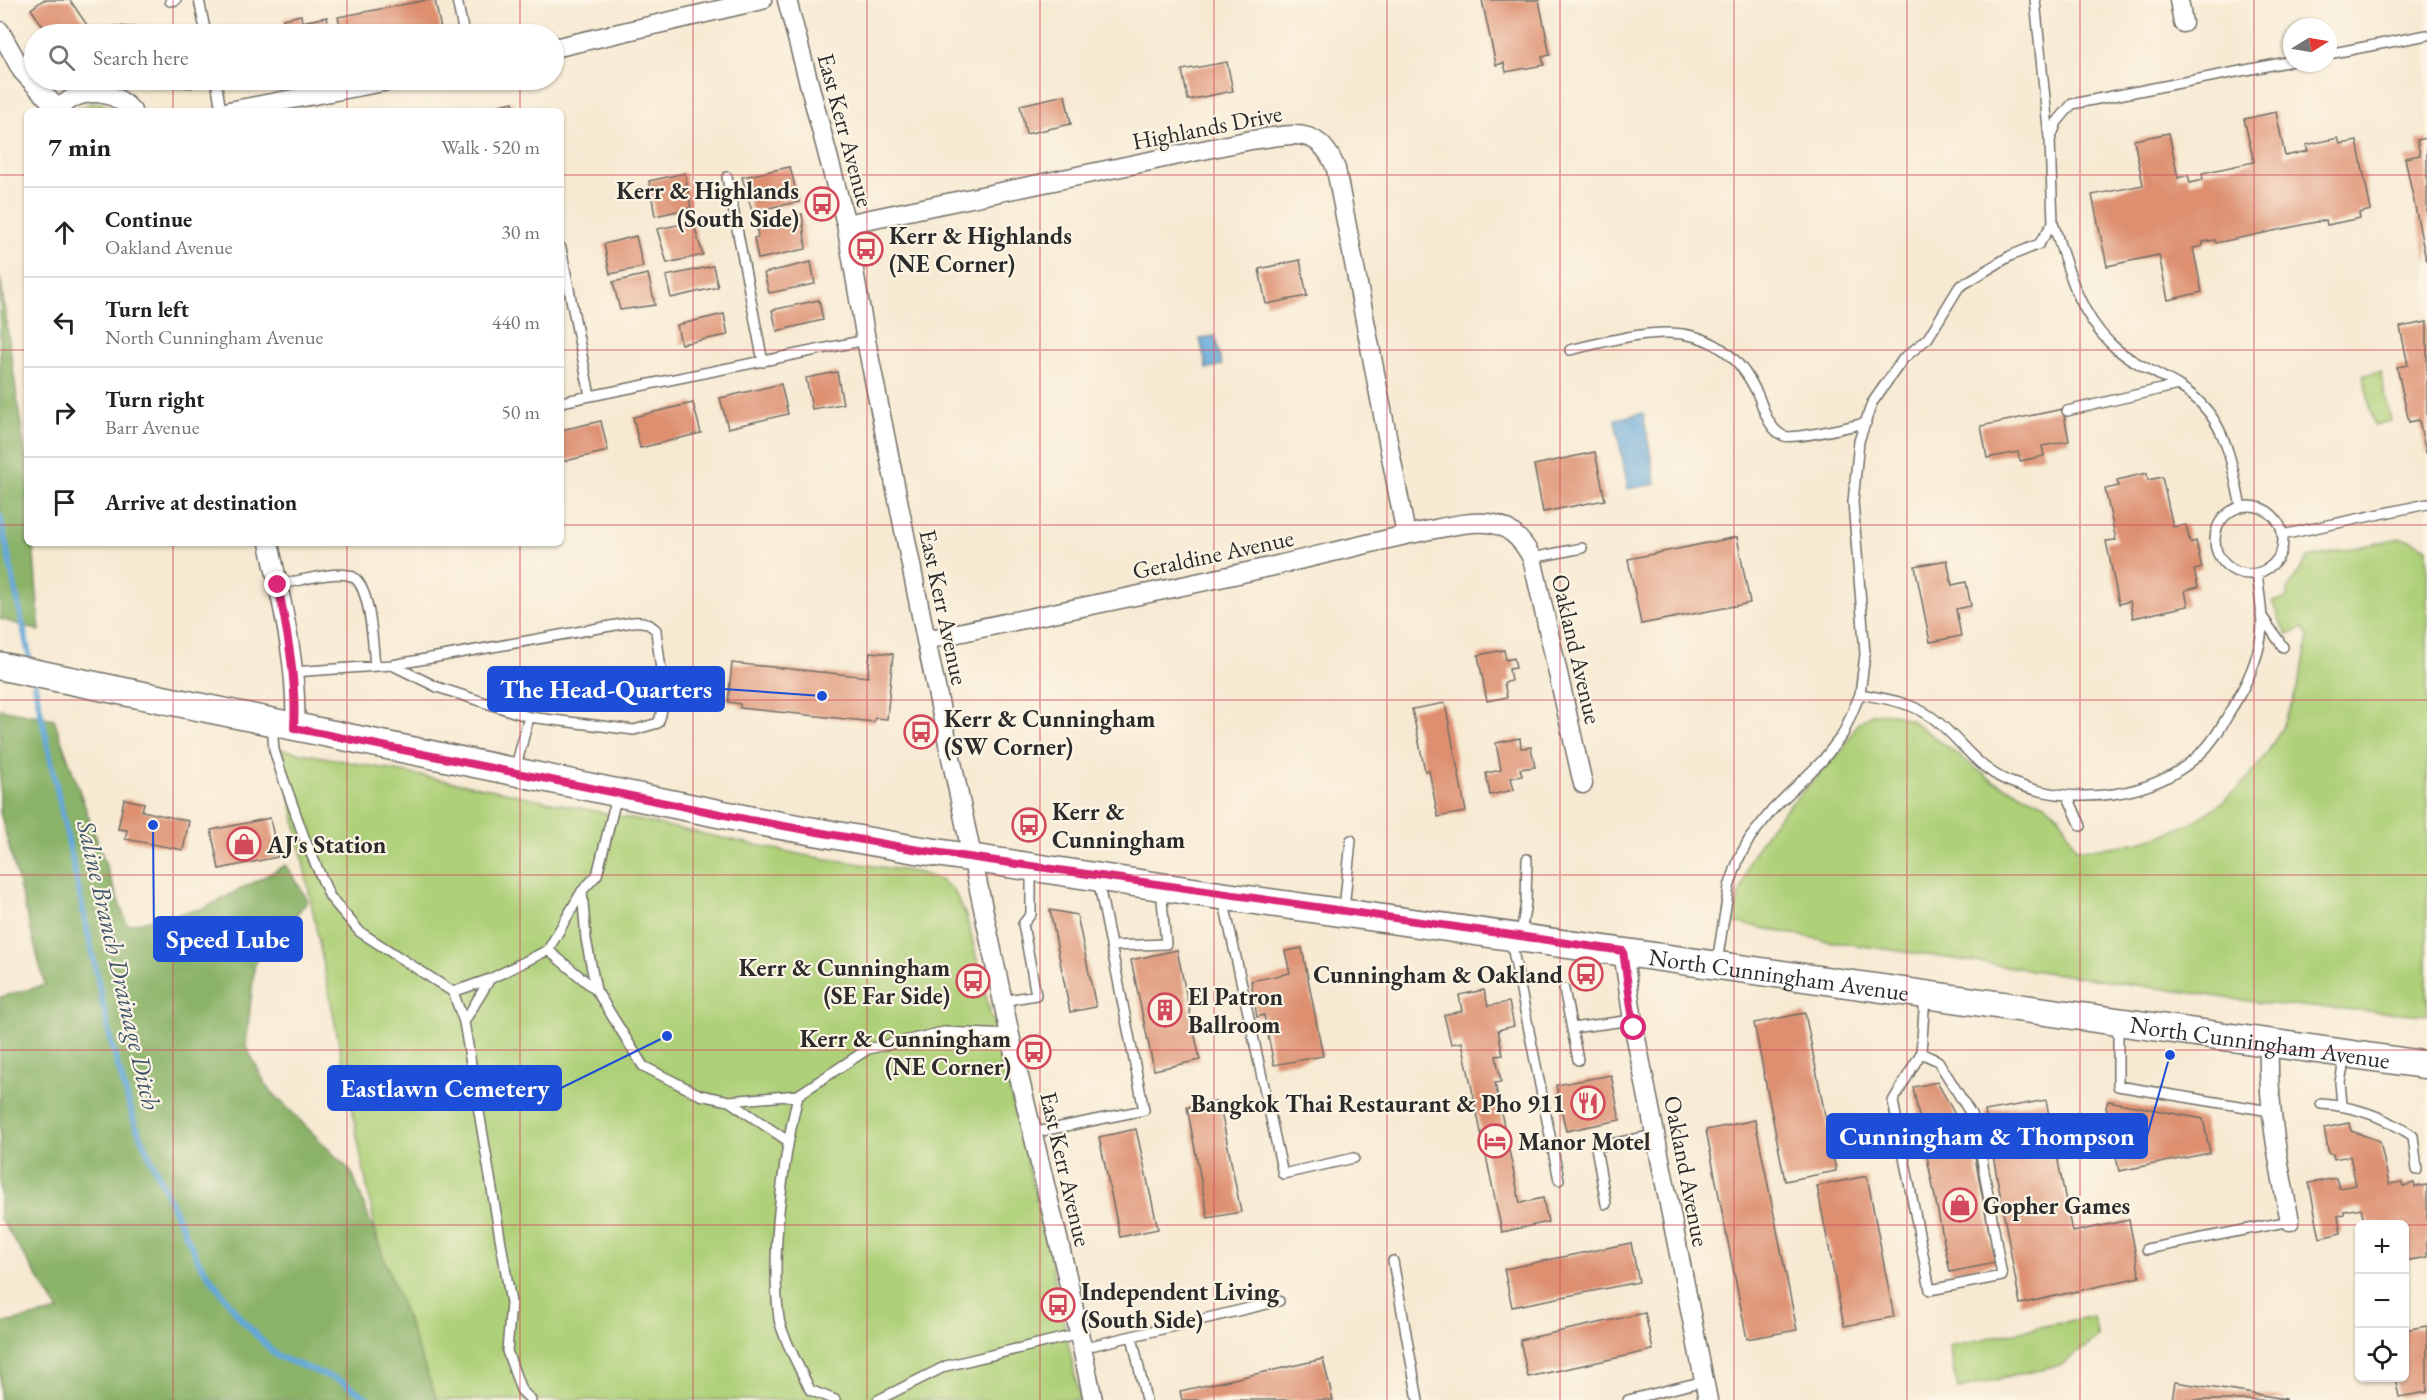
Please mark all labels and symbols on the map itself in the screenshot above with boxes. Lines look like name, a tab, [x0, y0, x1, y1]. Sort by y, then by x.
north arrow	[2283, 18, 2337, 72]
street label: East Kerr Avenue	[811, 50, 881, 210]
street label: Highlands Drive	[1129, 97, 1285, 157]
place label: Kerr & Highlands (South Side)	[616, 175, 799, 234]
bus stop icon: Kerr & Highlands (South Side)	[804, 186, 840, 222]
place label: Kerr & Highlands (NE Corner)	[889, 220, 1072, 279]
bus stop icon: Kerr & Highlands (NE Corner)	[848, 231, 884, 267]
street label: Geraldine Avenue	[1130, 522, 1296, 586]
street label: East Kerr Avenue	[912, 526, 976, 688]
route end	[264, 571, 290, 597]
street label: Oakland Avenue	[1545, 571, 1609, 727]
callout: The Head-Quarters	[488, 667, 724, 711]
text: The Head-Quarters	[500, 672, 712, 706]
place label: Kerr & Cunningham (SW Corner)	[944, 703, 1155, 762]
bus stop icon: Kerr & Cunningham (SW Corner)	[903, 714, 939, 750]
place label: Kerr & Cunningham	[1052, 796, 1185, 856]
bus stop icon: Kerr & Cunningham	[1011, 807, 1047, 843]
water label: Saline Branch Drainage Ditch	[69, 816, 169, 1113]
shop icon: AJ's Station	[226, 826, 262, 862]
place label: AJ's Station	[266, 829, 387, 860]
callout: Speed Lube	[154, 917, 302, 961]
text: Speed Lube	[166, 922, 290, 956]
street label: North Cunningham Avenue	[1647, 940, 1911, 1008]
place label: Kerr & Cunningham (SE Far Side)	[739, 952, 950, 1011]
bus stop icon: Cunningham & Oakland	[1568, 956, 1604, 992]
place label: Cunningham & Oakland	[1313, 959, 1564, 991]
bus stop icon: Kerr & Cunningham (SE Far Side)	[955, 963, 991, 999]
place label: El Patron Ballroom	[1188, 981, 1284, 1040]
building icon: El Patron Ballroom	[1147, 992, 1183, 1028]
street label: North Cunningham Avenue	[2128, 1008, 2392, 1075]
route start	[1620, 1014, 1646, 1040]
place label: Kerr & Cunningham (NE Corner)	[800, 1023, 1011, 1082]
bus stop icon: Kerr & Cunningham (NE Corner)	[1016, 1034, 1052, 1070]
callout: Eastlawn Cemetery	[328, 1066, 561, 1110]
text: Eastlawn Cemetery	[341, 1071, 550, 1105]
restaurant icon: Bangkok Thai Restaurant & Pho 911	[1570, 1085, 1606, 1121]
place label: Bangkok Thai Restaurant & Pho 911	[1191, 1088, 1565, 1120]
street label: East Kerr Avenue	[1033, 1089, 1099, 1249]
street label: Oakland Avenue	[1657, 1093, 1717, 1249]
callout: Cunningham & Thompson	[1827, 1114, 2147, 1158]
text: Cunningham & Thompson	[1839, 1119, 2135, 1153]
hotel icon: Manor Motel	[1477, 1123, 1513, 1159]
place label: Manor Motel	[1518, 1126, 1651, 1157]
shop icon: Gopher Games	[1942, 1187, 1978, 1223]
place label: Gopher Games	[1983, 1190, 2130, 1221]
place label: Independent Living (South Side)	[1081, 1276, 1280, 1335]
bus stop icon: Independent Living (South Side)	[1040, 1287, 1076, 1323]

